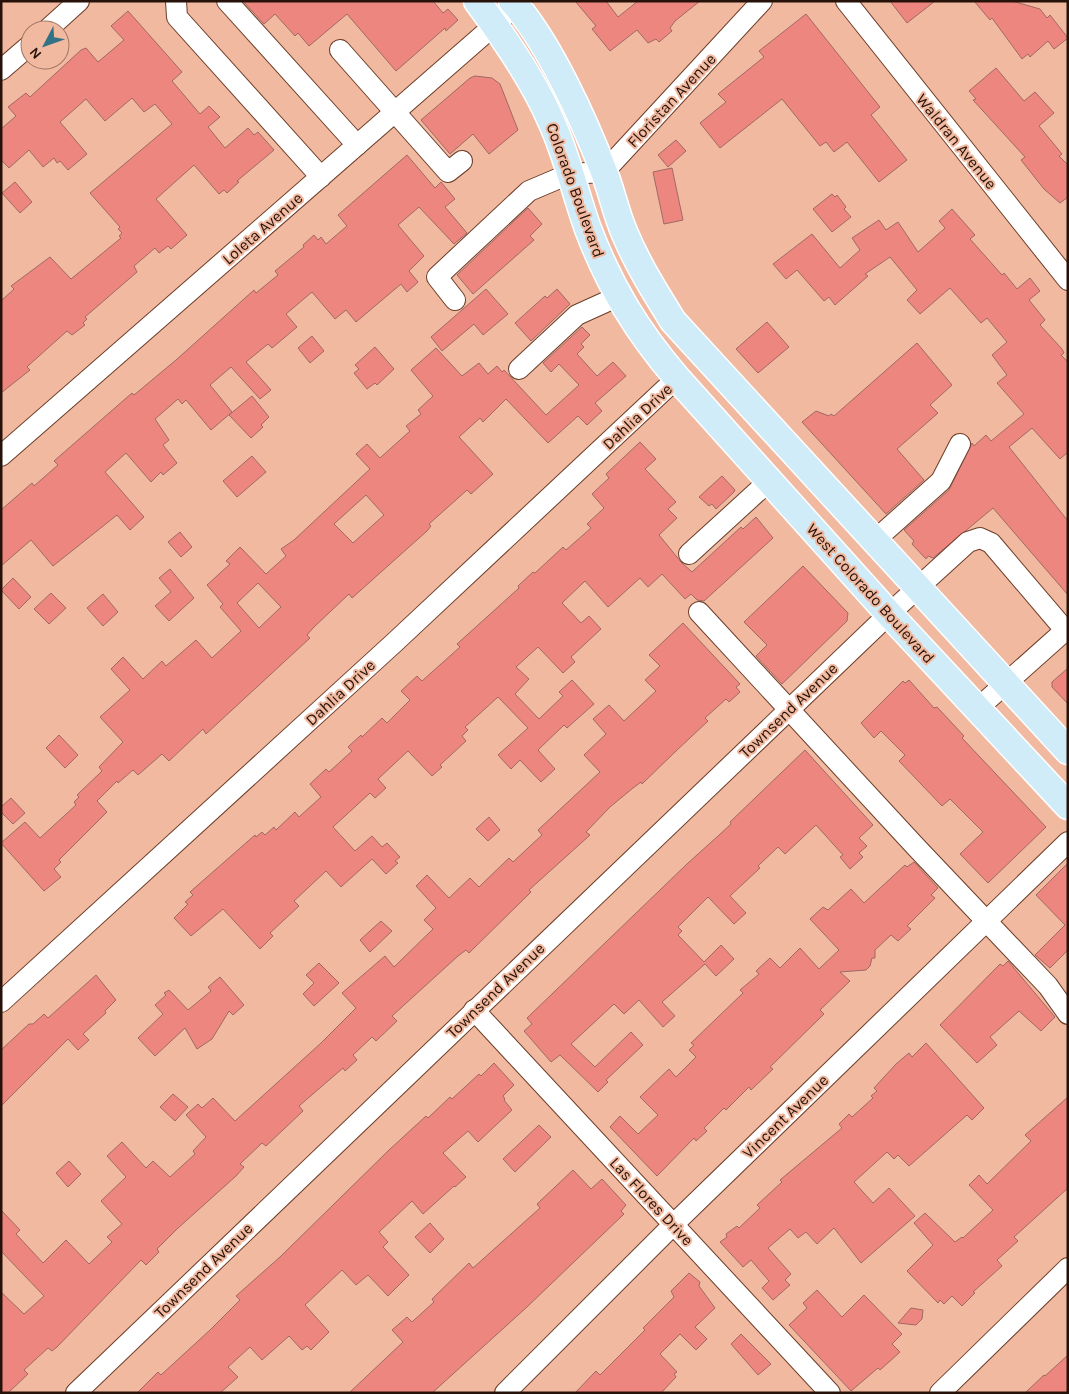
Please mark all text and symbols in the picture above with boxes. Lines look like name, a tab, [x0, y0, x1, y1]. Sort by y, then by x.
north arrow	[20, 20, 70, 70]
text: N	[26, 44, 45, 63]
street label: Floristan Avenue	[623, 49, 720, 151]
street label: Waldran Avenue	[912, 90, 1001, 193]
street label: Colorado Boulevard	[542, 120, 609, 260]
street label: Loleta Avenue	[218, 188, 306, 268]
street label: Dahlia Drive	[599, 379, 676, 453]
street label: West Colorado Boulevard	[803, 519, 939, 667]
street label: Dahlia Drive	[302, 655, 379, 729]
street label: Townsend Avenue	[735, 659, 841, 762]
street label: Townsend Avenue	[442, 939, 548, 1042]
street label: Vincent Avenue	[738, 1071, 832, 1162]
street label: Las Flores Drive	[606, 1153, 697, 1249]
street label: Townsend Avenue	[150, 1219, 256, 1322]

